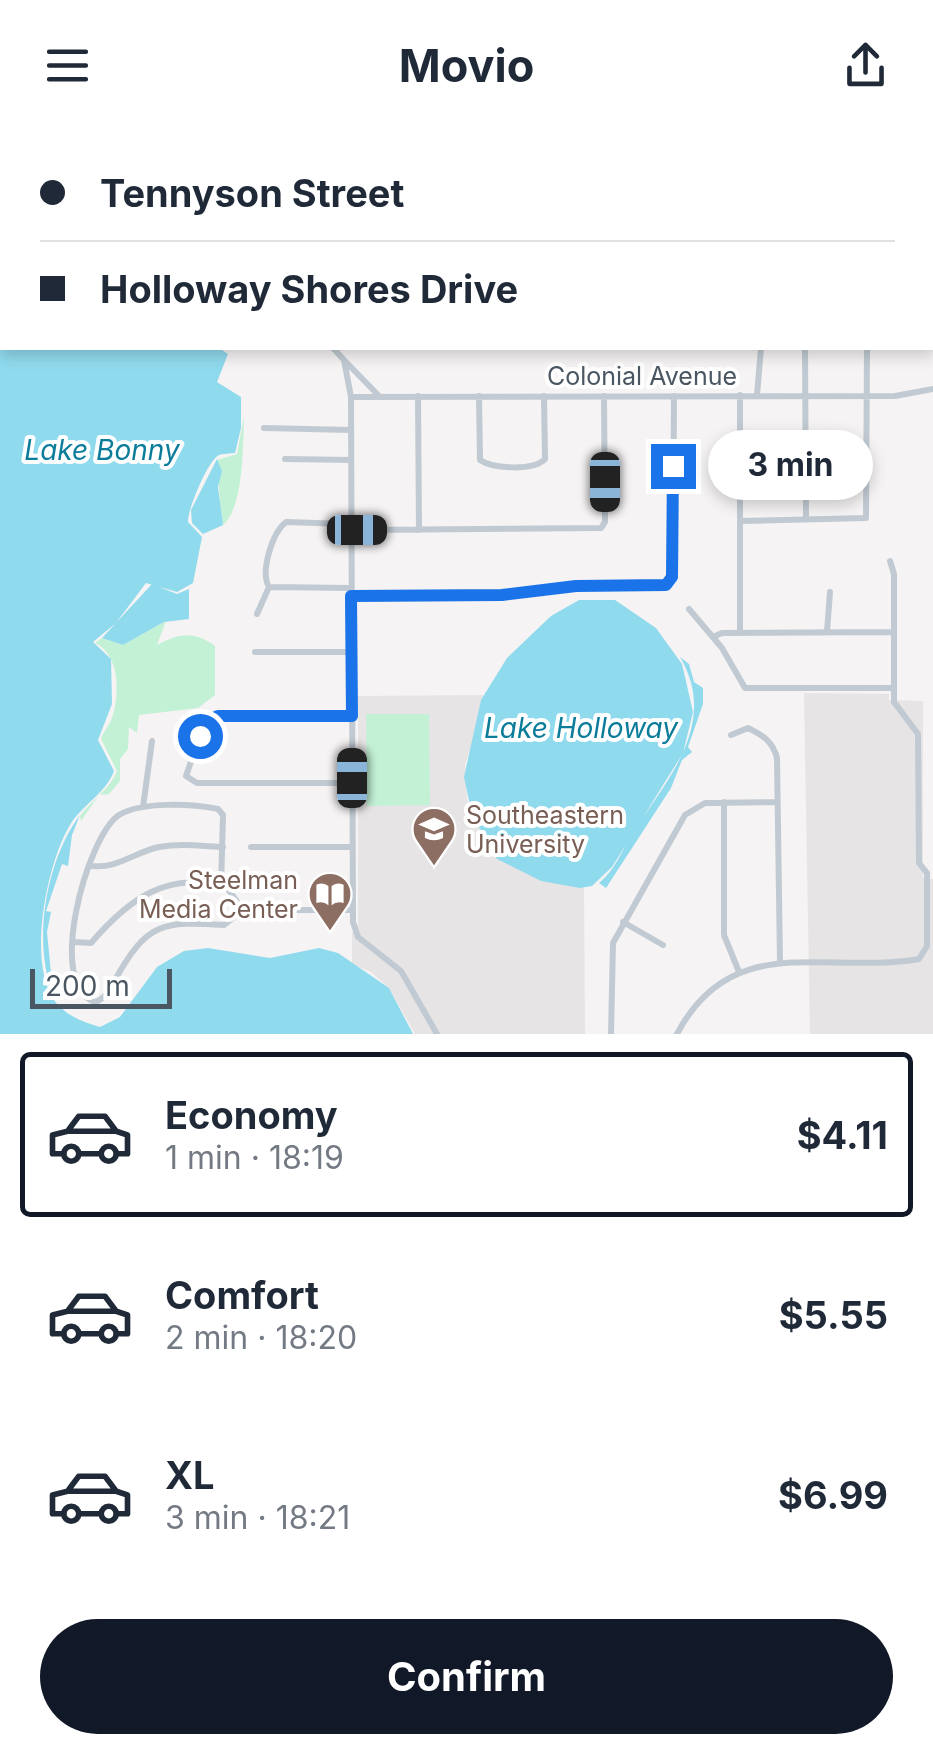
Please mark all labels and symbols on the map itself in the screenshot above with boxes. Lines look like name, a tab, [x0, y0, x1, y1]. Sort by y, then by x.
street label: Colonial Avenue	[547, 361, 737, 391]
callout: 3 min	[708, 431, 873, 501]
water label: Lake Bonny	[24, 433, 181, 467]
route end	[651, 444, 696, 489]
car	[590, 452, 620, 512]
car	[327, 515, 387, 545]
water label: Lake Holloway	[484, 711, 679, 745]
route start	[178, 714, 223, 759]
car	[337, 748, 367, 808]
place label: Southeastern University	[466, 800, 624, 859]
school or university icon: Southeastern University	[411, 806, 457, 867]
place label: Steelman Media Center	[139, 865, 298, 924]
library icon: Steelman Media Center	[307, 871, 353, 932]
scale bar	[30, 964, 172, 1008]

